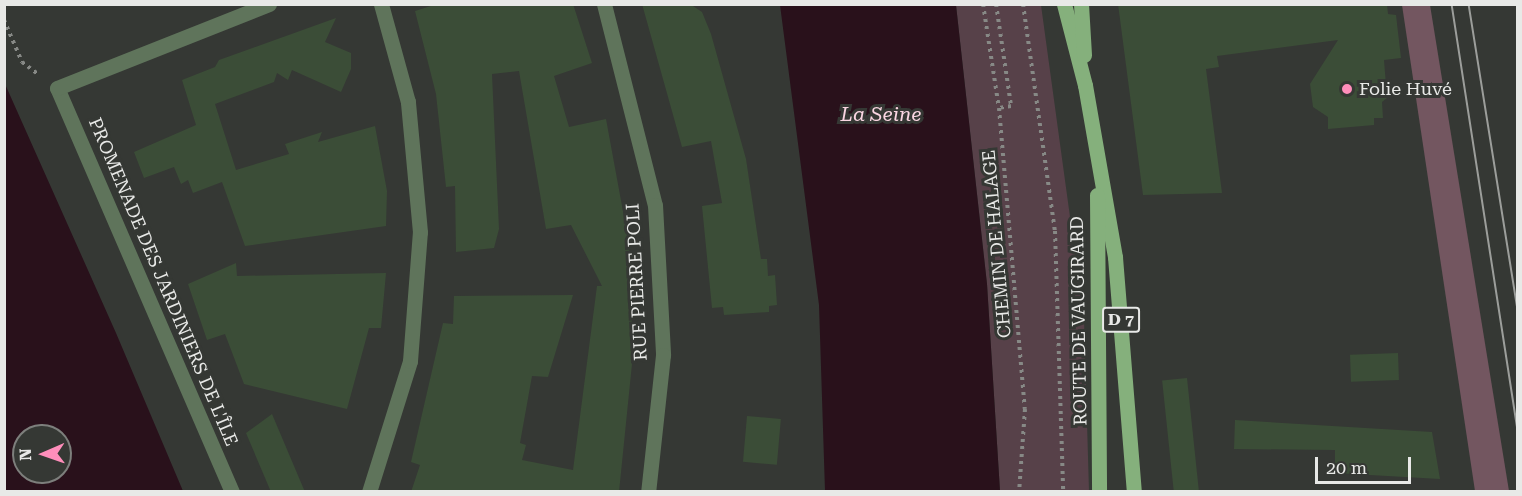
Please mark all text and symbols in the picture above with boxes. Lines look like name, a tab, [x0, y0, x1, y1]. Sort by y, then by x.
place label: Folie Huvé	[1359, 78, 1452, 100]
marker: Folie Huvé	[1340, 82, 1354, 96]
water label: La Seine	[841, 102, 921, 126]
street label: PROMENADE DES JARDINIERS DE L'ÎLE	[84, 115, 242, 449]
street label: CHEMIN DE HALAGE	[978, 149, 1016, 339]
street label: RUE PIERRE POLI	[622, 203, 652, 361]
street label: ROUTE DE VAUGIRARD	[1066, 216, 1092, 426]
road number: D 7	[1102, 307, 1140, 333]
north arrow	[12, 424, 72, 484]
scale bar	[1318, 445, 1414, 483]
text: N	[16, 448, 35, 461]
text: 20 m	[1326, 457, 1367, 478]

